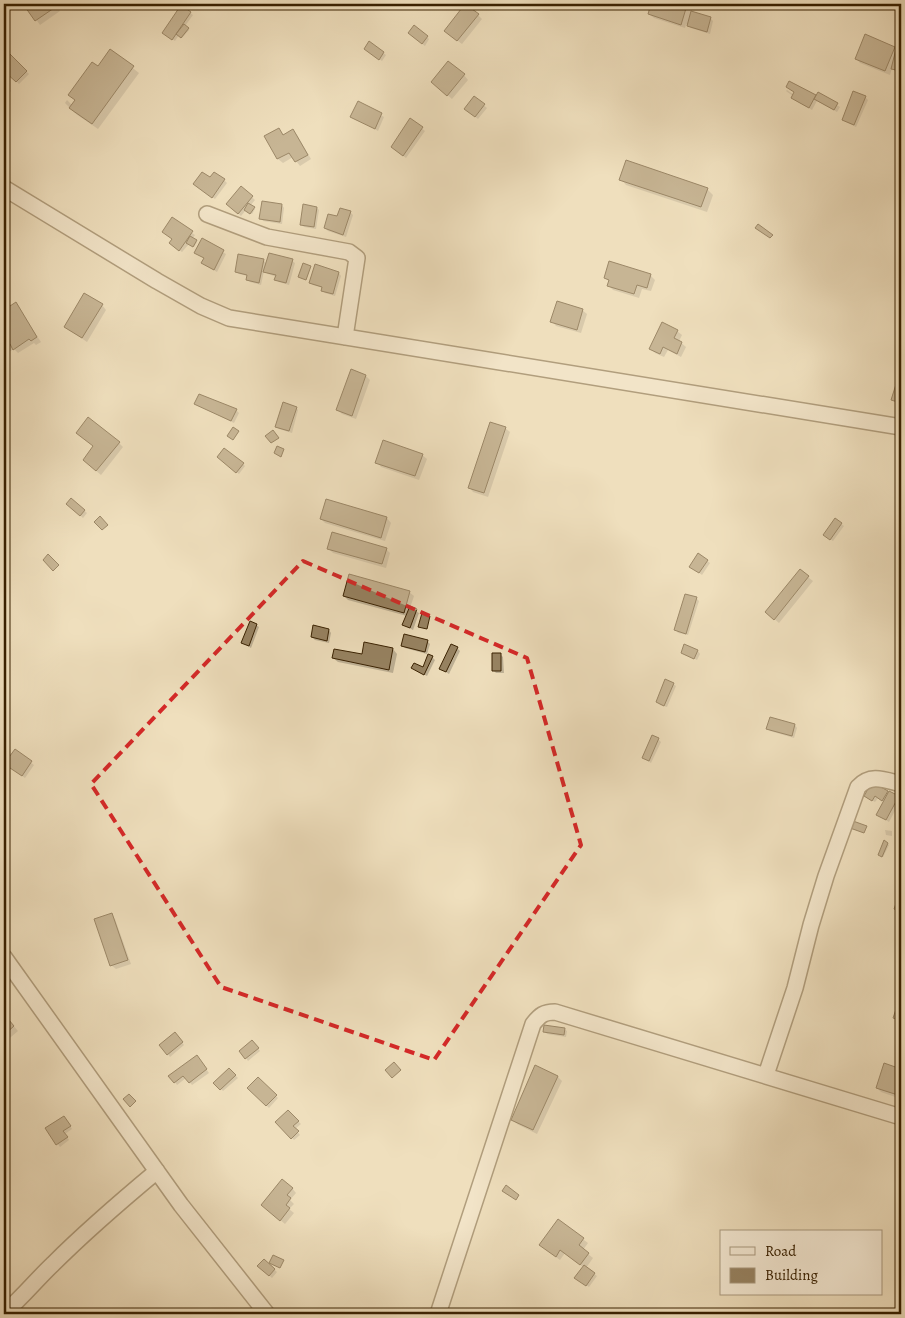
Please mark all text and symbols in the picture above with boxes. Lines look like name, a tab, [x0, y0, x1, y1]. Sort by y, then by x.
legend	[720, 1230, 882, 1296]
text: Road	[765, 1241, 797, 1261]
text: Building	[765, 1265, 818, 1285]

